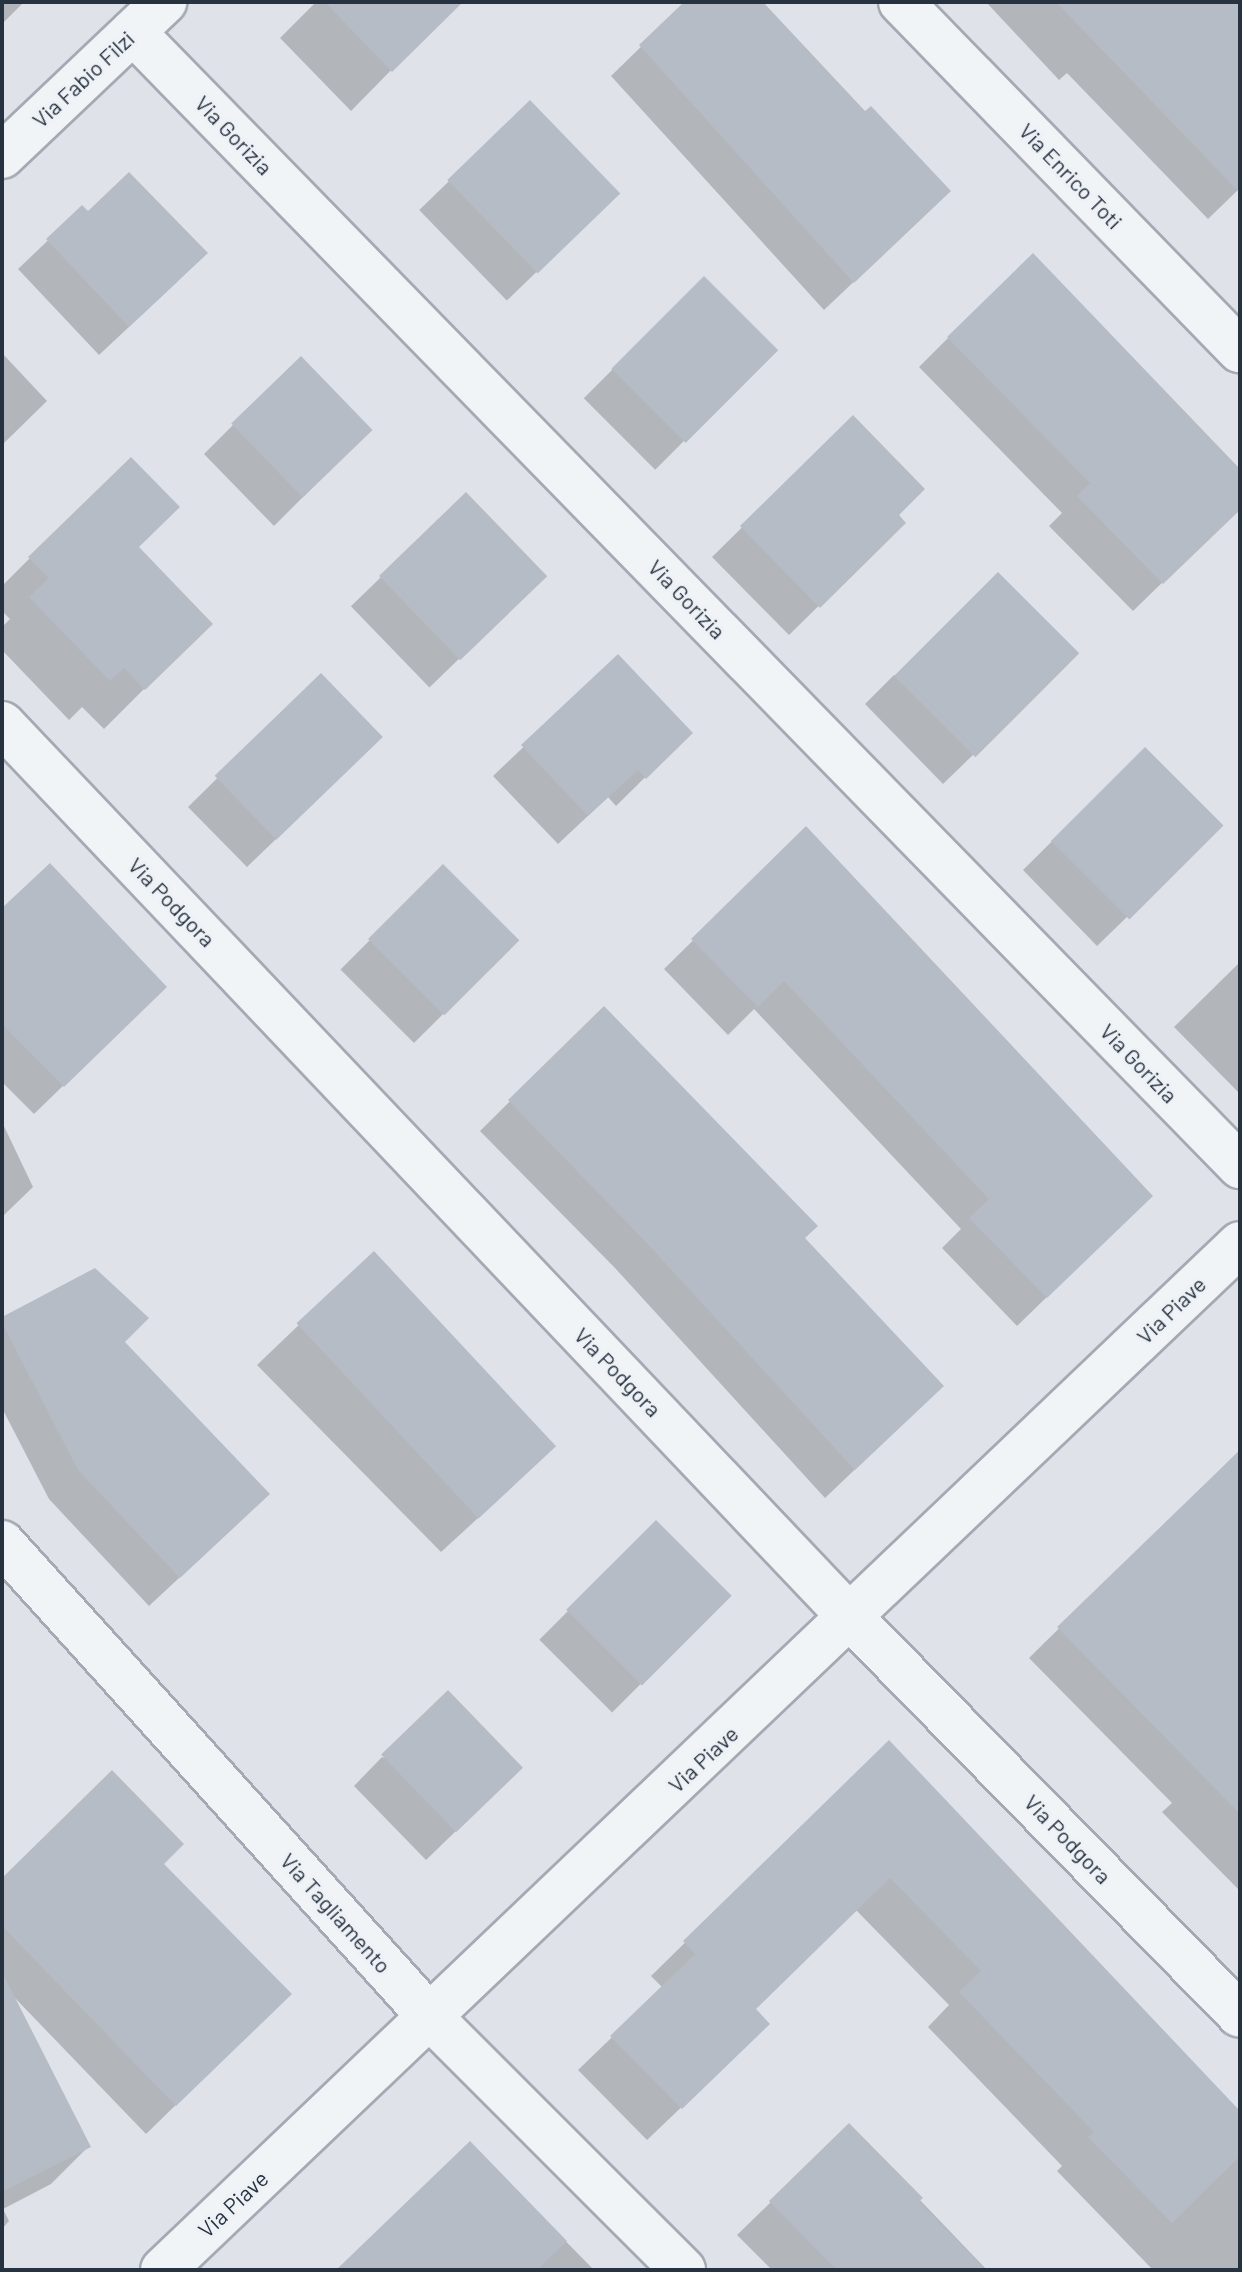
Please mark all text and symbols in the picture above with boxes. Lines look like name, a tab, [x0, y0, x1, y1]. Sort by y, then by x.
street label: Via Fabio Filzi	[27, 25, 139, 133]
street label: Via Gorizia	[190, 90, 278, 180]
street label: Via Enrico Toti	[1014, 117, 1128, 235]
street label: Via Gorizia	[643, 554, 731, 644]
street label: Via Podgora	[123, 852, 221, 952]
street label: Via Gorizia	[1095, 1018, 1183, 1108]
street label: Via Piave	[1131, 1271, 1211, 1349]
street label: Via Podgora	[569, 1322, 667, 1422]
street label: Via Piave	[663, 1720, 743, 1798]
street label: Via Podgora	[1019, 1789, 1117, 1889]
street label: Via Tagliamento	[275, 1847, 397, 1979]
street label: Via Piave	[193, 2165, 273, 2243]

